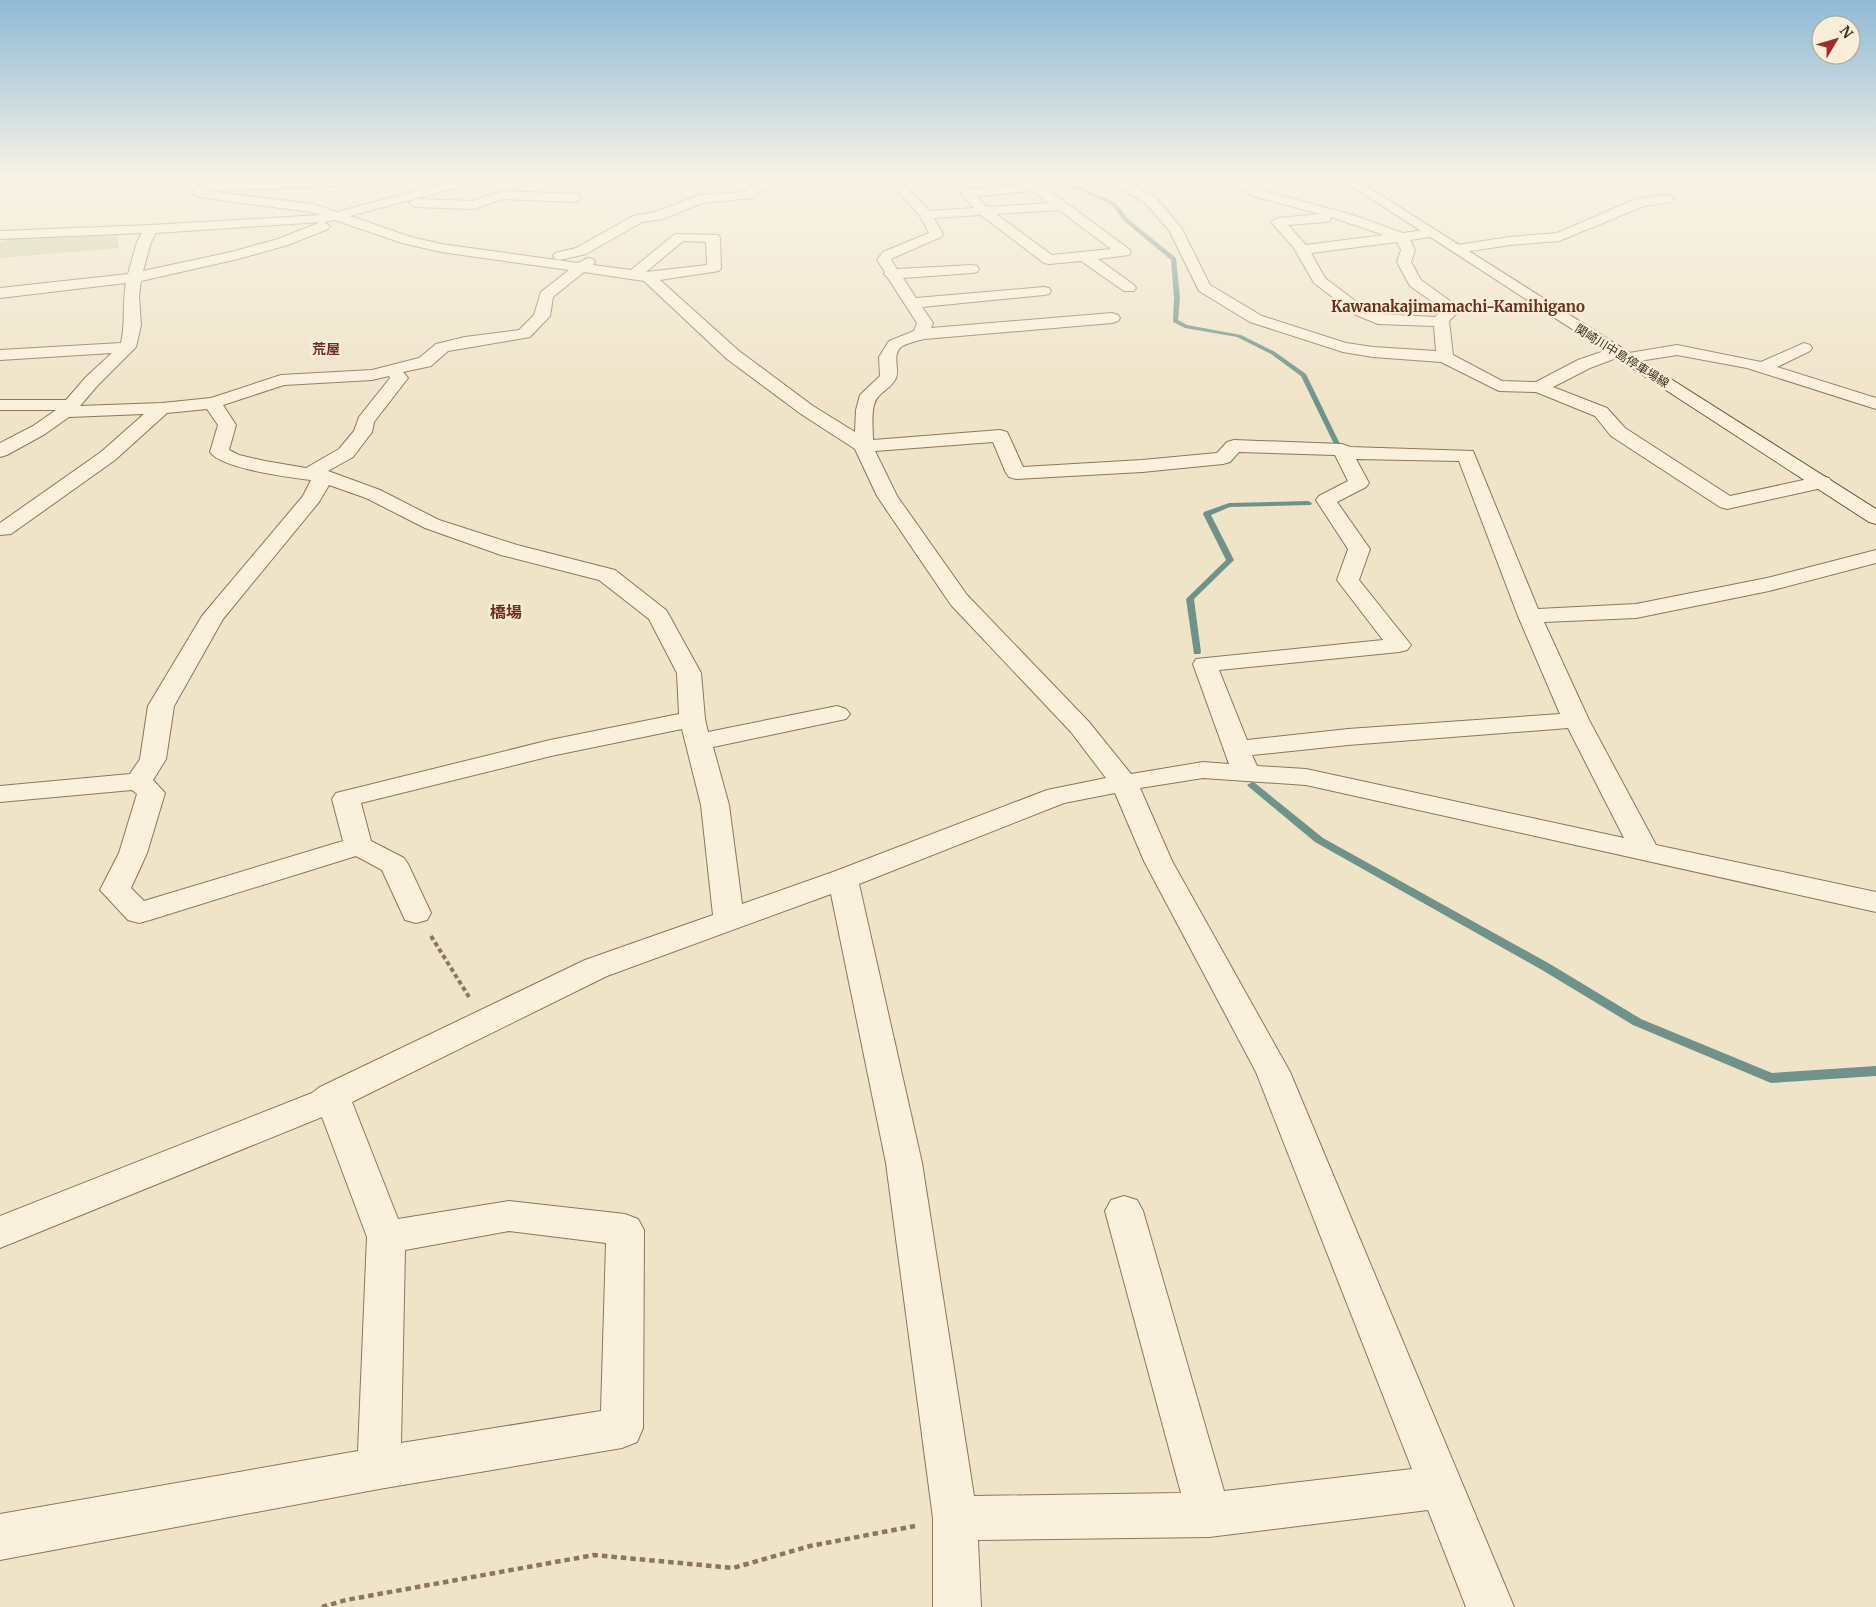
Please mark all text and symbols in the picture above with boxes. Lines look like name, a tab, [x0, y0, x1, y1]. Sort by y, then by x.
north arrow	[1811, 15, 1861, 65]
text: N	[1836, 22, 1857, 42]
district label: Kawanakajimamachi-Kamihigano	[1331, 297, 1585, 316]
street label: 関崎川中島停車場線	[1572, 321, 1672, 391]
district label: 荒屋	[312, 340, 340, 358]
district label: 橋場	[490, 602, 522, 622]

